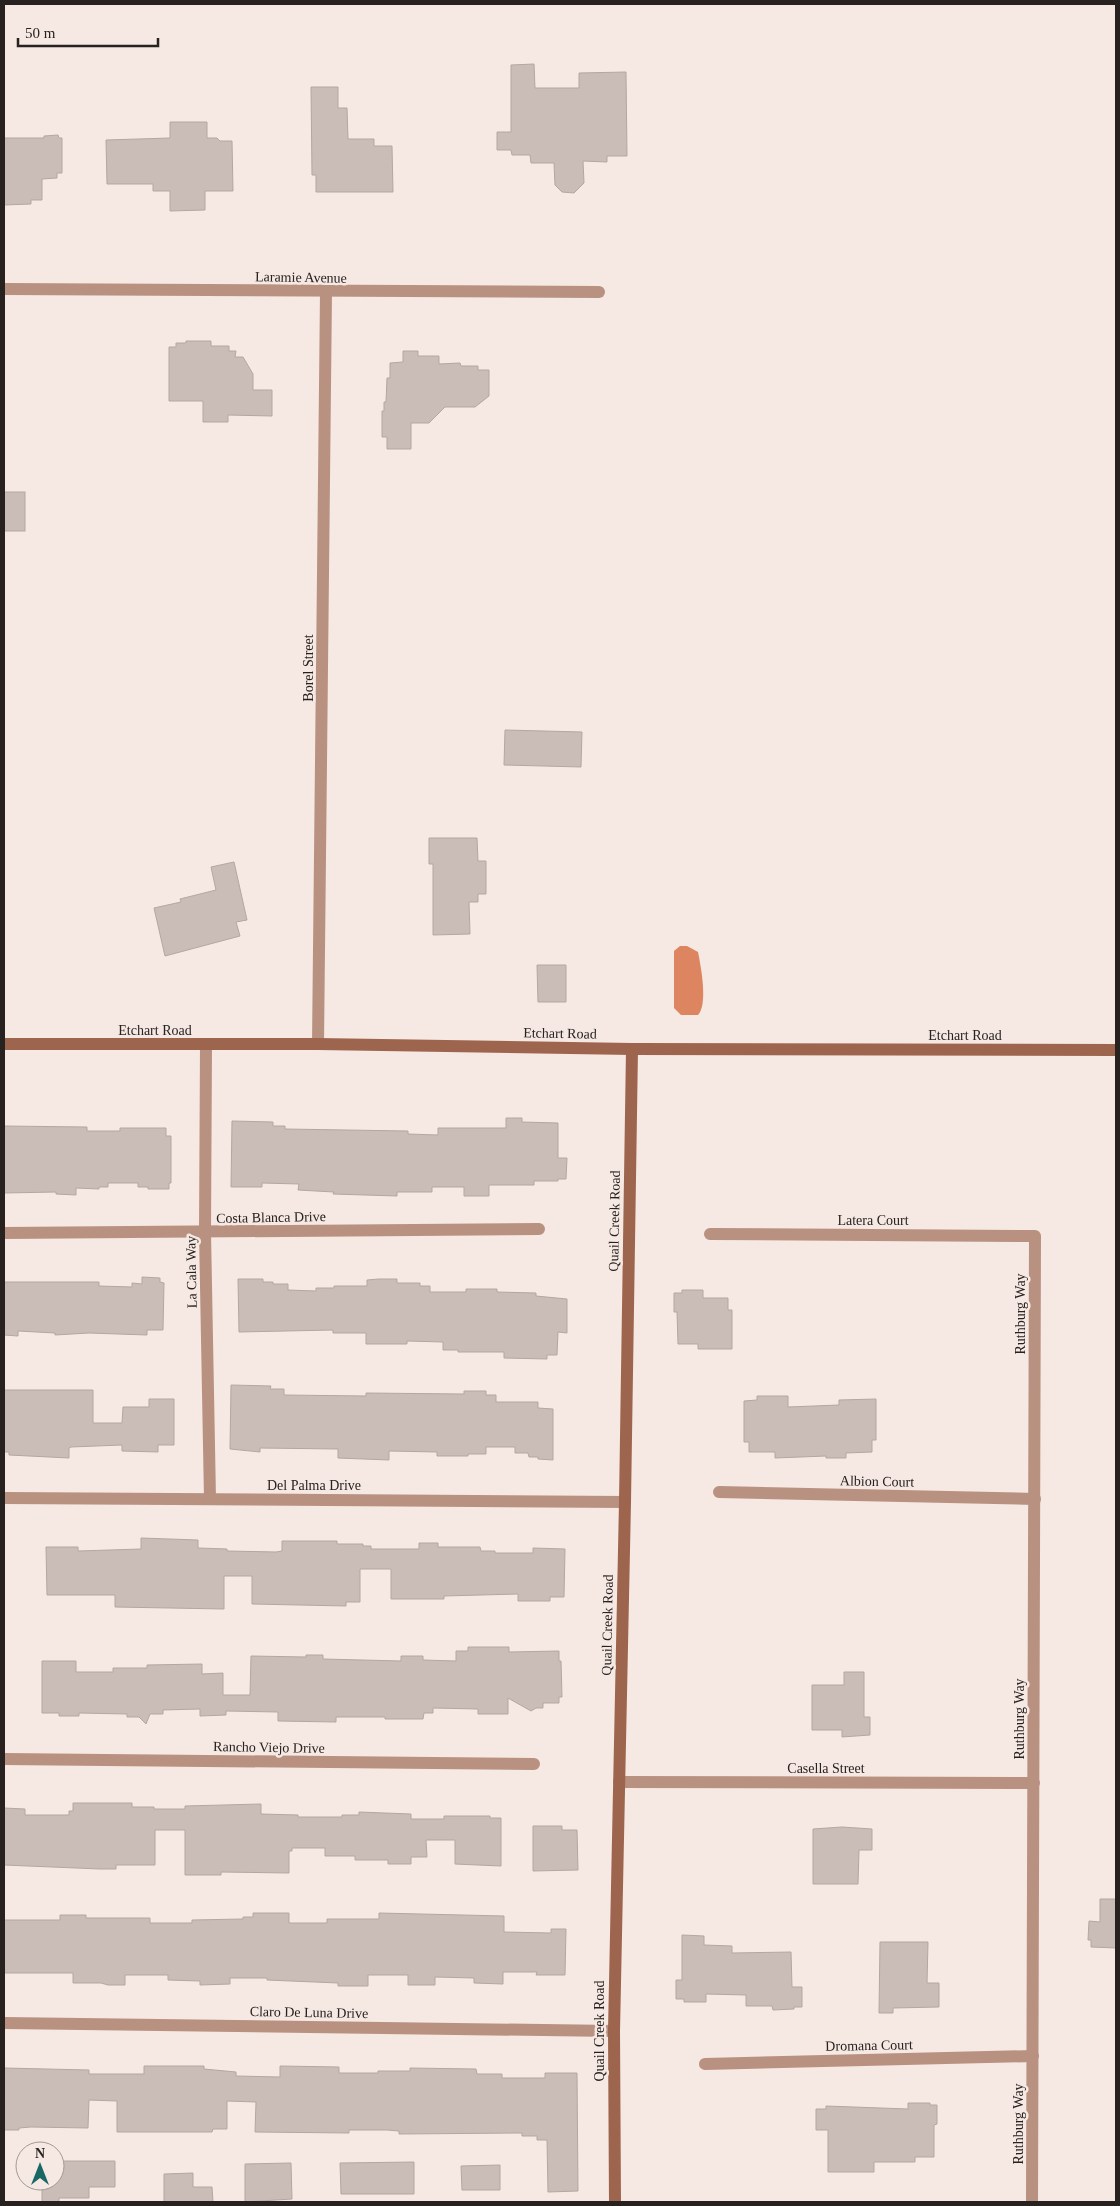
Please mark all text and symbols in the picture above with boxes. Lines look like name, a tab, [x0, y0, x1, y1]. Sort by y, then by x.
scale bar	[18, 15, 158, 47]
text: 50 m	[25, 25, 56, 41]
street label: Laramie Avenue	[255, 269, 347, 286]
street label: Borel Street	[301, 634, 316, 702]
street label: Etchart Road	[118, 1023, 192, 1038]
street label: Etchart Road	[523, 1025, 597, 1042]
street label: Etchart Road	[928, 1028, 1002, 1043]
street label: Quail Creek Road	[606, 1170, 623, 1272]
street label: Costa Blanca Drive	[216, 1209, 326, 1226]
street label: Latera Court	[837, 1213, 909, 1228]
street label: La Cala Way	[183, 1236, 200, 1308]
street label: Ruthburg Way	[1013, 1273, 1028, 1355]
street label: Albion Court	[840, 1473, 914, 1490]
street label: Del Palma Drive	[267, 1478, 361, 1493]
street label: Quail Creek Road	[599, 1574, 616, 1676]
street label: Ruthburg Way	[1012, 1678, 1027, 1760]
street label: Rancho Viejo Drive	[213, 1739, 325, 1756]
street label: Casella Street	[787, 1761, 865, 1776]
street label: Quail Creek Road	[592, 1980, 607, 2082]
street label: Claro De Luna Drive	[250, 2004, 368, 2021]
street label: Dromana Court	[825, 2037, 913, 2054]
street label: Ruthburg Way	[1011, 2083, 1026, 2165]
north arrow	[15, 2141, 65, 2191]
text: N	[35, 2146, 45, 2161]

